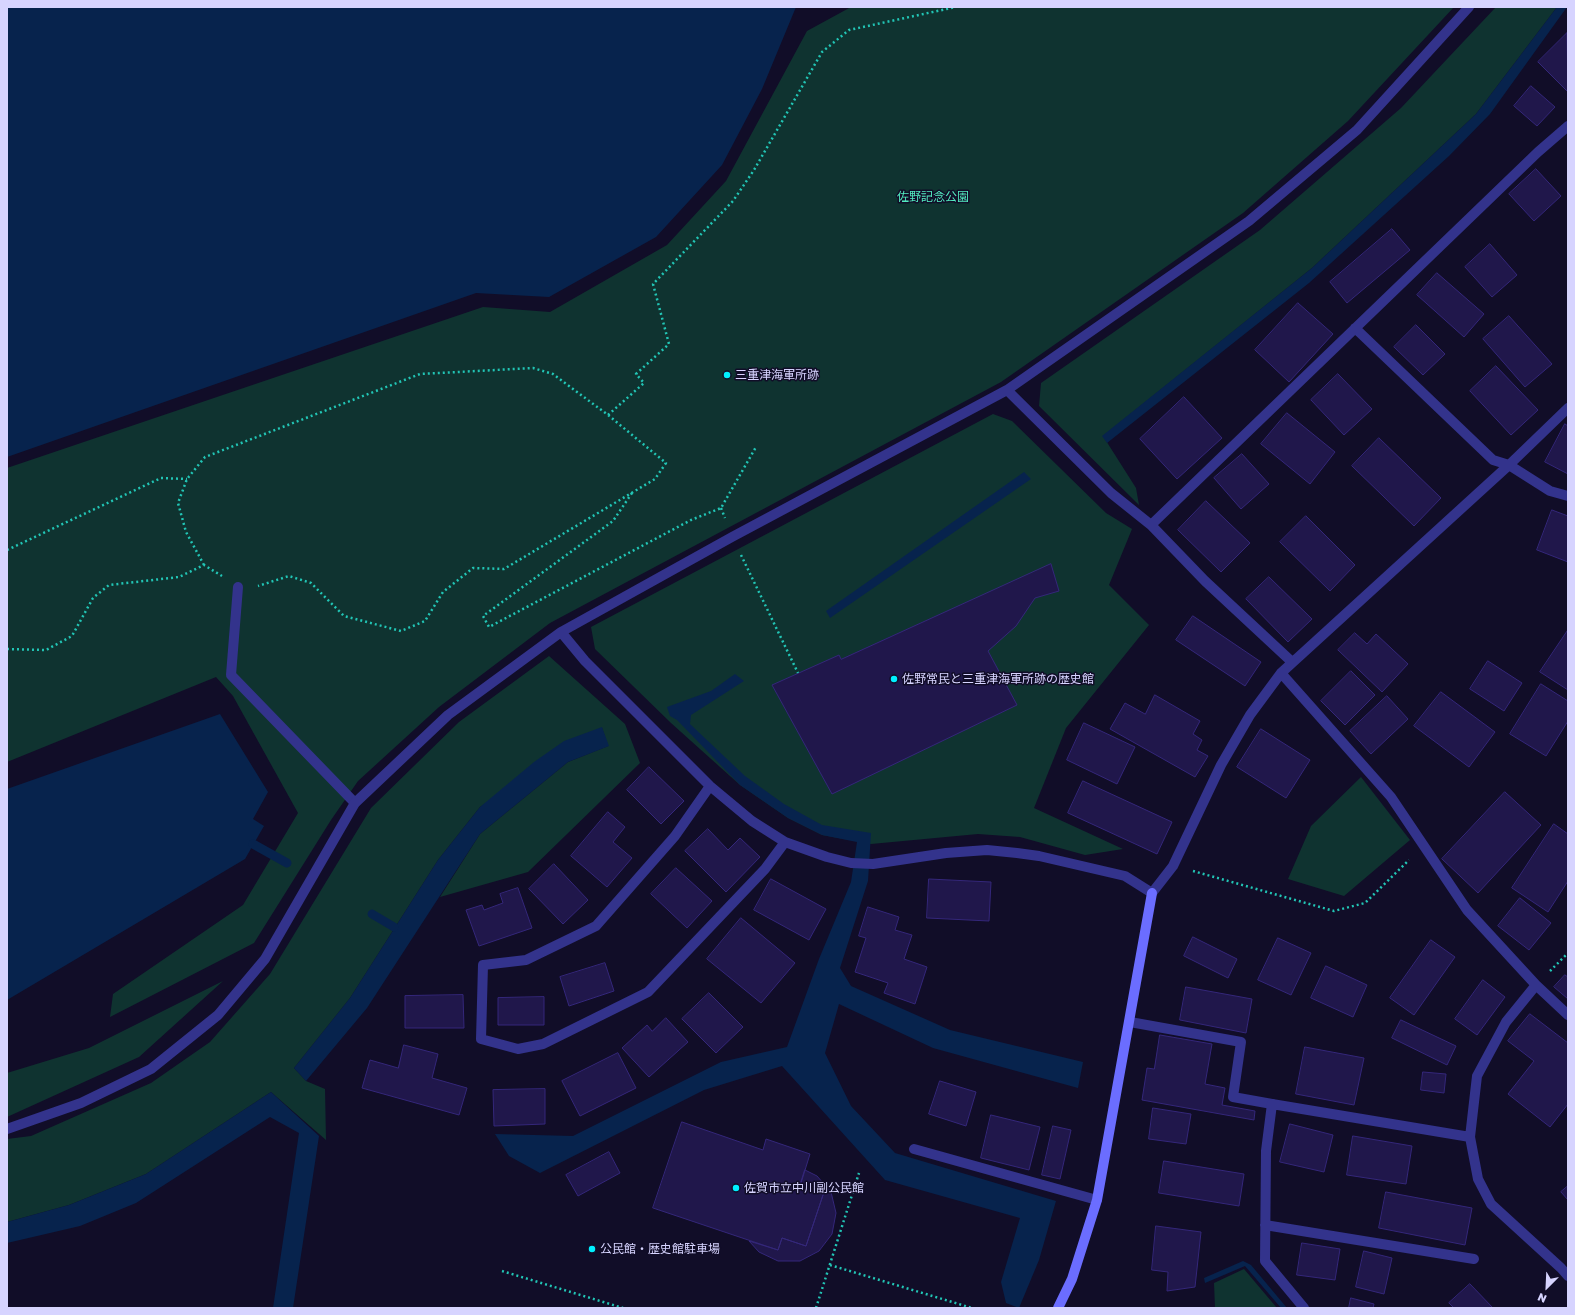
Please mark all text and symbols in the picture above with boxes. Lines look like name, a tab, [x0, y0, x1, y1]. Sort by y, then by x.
park label: 佐野記念公園	[897, 190, 969, 204]
place label: 三重津海軍所跡	[735, 368, 819, 382]
marker: 三重津海軍所跡	[722, 370, 732, 380]
place label: 佐野常民と三重津海軍所跡の歴史館	[902, 672, 1094, 686]
marker: 佐野常民と三重津海軍所跡の歴史館	[889, 674, 899, 684]
place label: 佐賀市立中川副公民館	[744, 1181, 864, 1195]
marker: 佐賀市立中川副公民館	[731, 1183, 741, 1193]
place label: 公民館・歴史館駐車場	[600, 1242, 720, 1256]
marker: 公民館・歴史館駐車場	[587, 1244, 597, 1254]
north arrow	[1527, 1267, 1567, 1307]
text: N	[1535, 1291, 1548, 1306]

